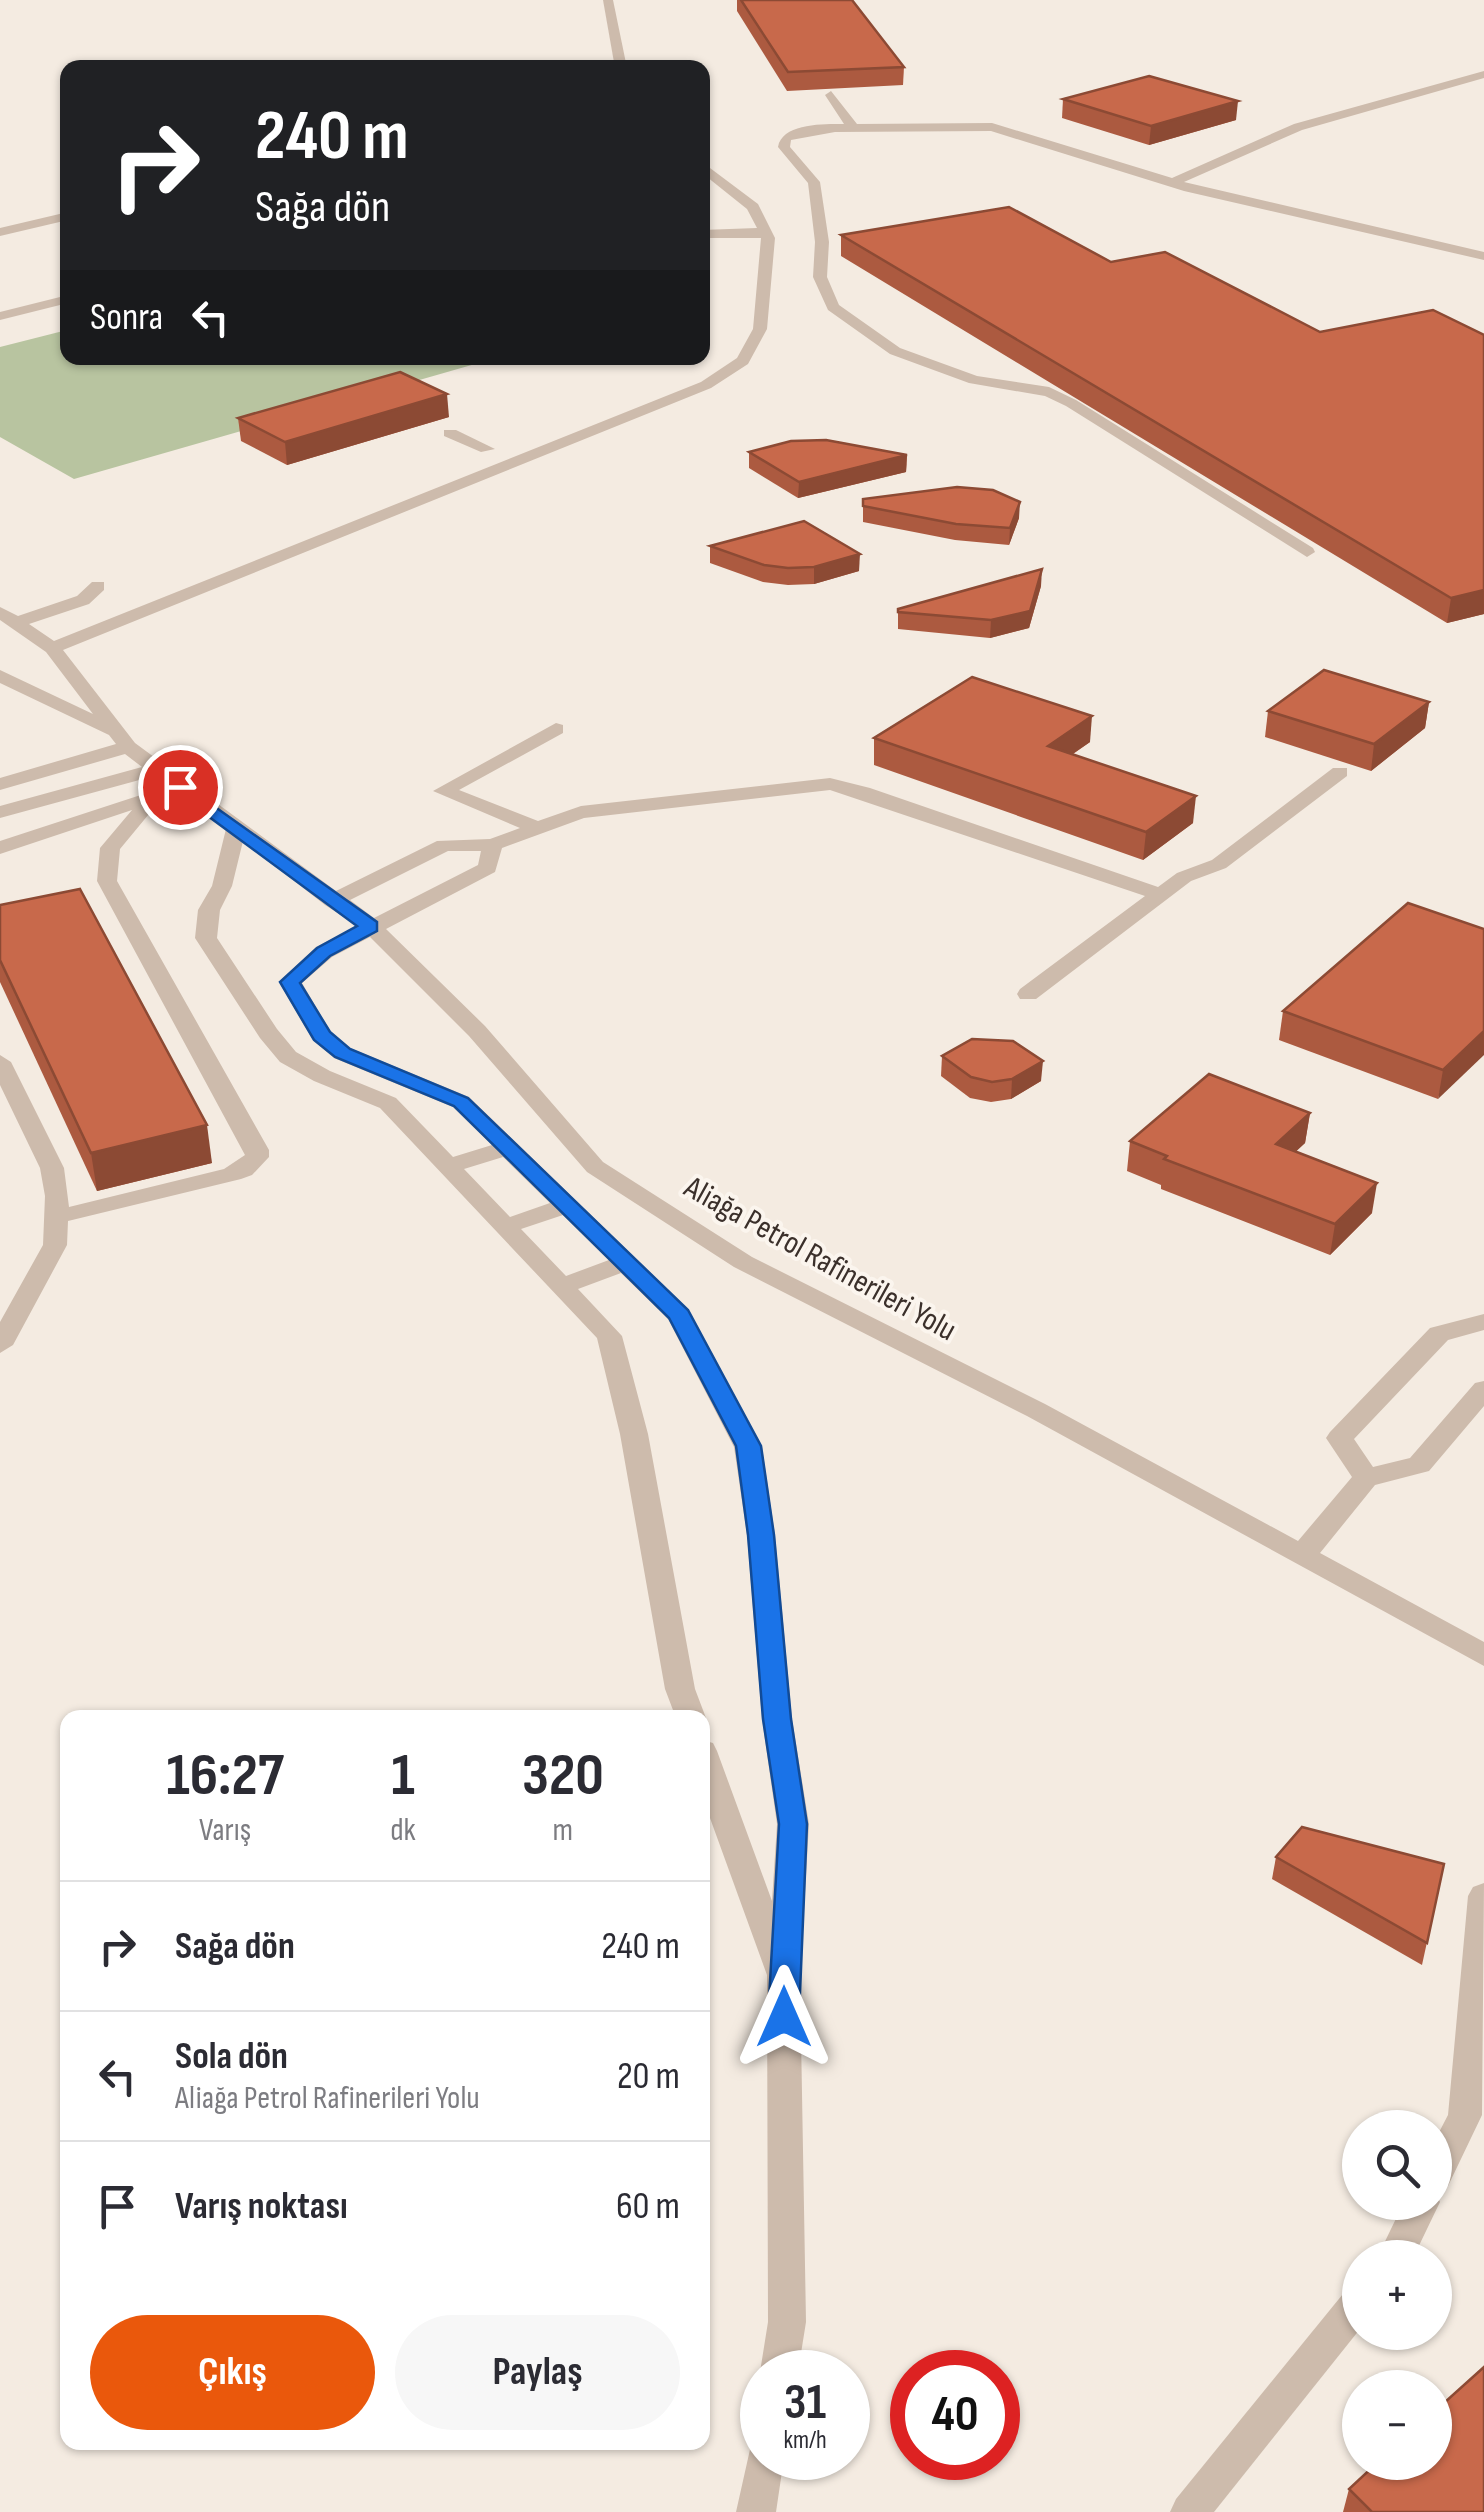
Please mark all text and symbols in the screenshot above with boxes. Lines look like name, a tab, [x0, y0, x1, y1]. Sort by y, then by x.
text: 240 m	[255, 95, 409, 179]
icon: right	[90, 100, 220, 230]
text: Sağa dön	[255, 180, 390, 235]
icon: left	[183, 290, 238, 345]
text: Sonra	[90, 295, 163, 340]
pin	[138, 745, 223, 830]
icon: arrive	[153, 760, 208, 815]
street label: Aliağa Petrol Rafinerileri Yolu	[676, 1168, 963, 1350]
text: 16:27	[166, 1740, 284, 1812]
text: 1	[391, 1740, 415, 1812]
text: 320	[522, 1740, 604, 1812]
text: Varış	[199, 1811, 251, 1850]
text: dk	[390, 1811, 416, 1850]
text: m	[553, 1811, 573, 1850]
icon: right	[90, 1919, 145, 1974]
text: Sağa dön	[175, 1924, 295, 1969]
text: 240 m	[601, 1924, 680, 1969]
position arrow	[732, 1965, 836, 2069]
text: Sola dön	[175, 2034, 288, 2079]
icon: left	[90, 2049, 145, 2104]
text: 20 m	[617, 2054, 680, 2099]
text: Aliağa Petrol Rafinerileri Yolu	[175, 2079, 480, 2118]
map controls	[1342, 2110, 1452, 2480]
button: search	[1342, 2110, 1452, 2220]
icon: arrive	[90, 2179, 145, 2234]
text: Varış noktası	[175, 2184, 348, 2229]
text: 60 m	[616, 2184, 680, 2229]
button: +	[1342, 2240, 1452, 2350]
button: Çıkış	[90, 2315, 375, 2430]
button: Paylaş	[395, 2315, 680, 2430]
speed limit sign: 40	[890, 2350, 1020, 2480]
button: −	[1342, 2370, 1452, 2480]
text: 31	[784, 2373, 826, 2433]
text: km/h	[783, 2425, 827, 2456]

